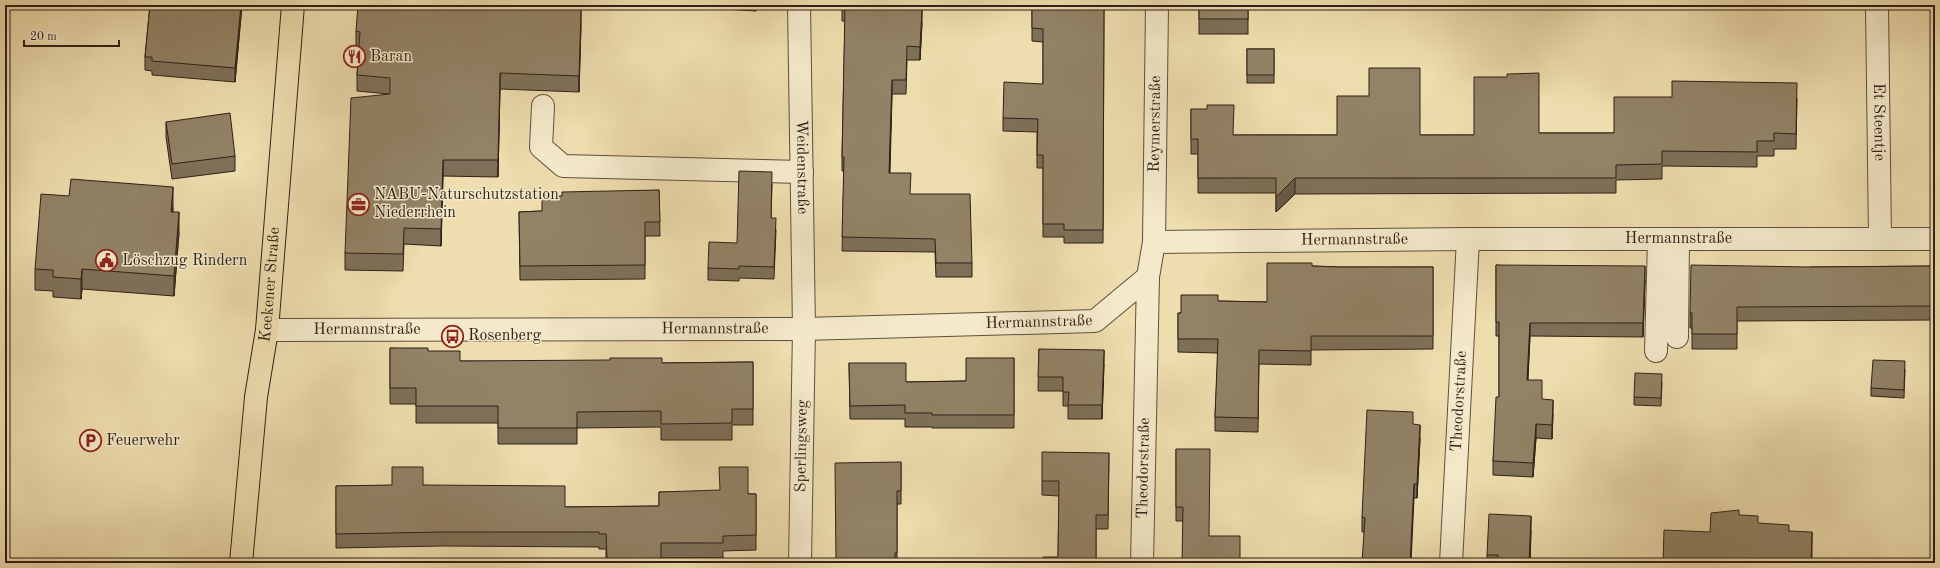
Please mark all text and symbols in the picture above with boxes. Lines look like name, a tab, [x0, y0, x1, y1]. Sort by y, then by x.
scale bar	[24, 22, 119, 48]
text: 20 m	[30, 31, 57, 43]
restaurant icon: Baran	[342, 44, 368, 70]
place label: Baran	[370, 49, 412, 65]
street label: Reymerstraße	[1147, 76, 1164, 173]
street label: Et Steentje	[1870, 83, 1887, 161]
street label: Weidenstraße	[793, 120, 810, 214]
place label: NABU-Naturschutzstation Niederrhein	[374, 187, 559, 221]
office icon: NABU-Naturschutzstation Niederrhein	[346, 191, 372, 217]
street label: Keekener Straße	[257, 227, 283, 343]
street label: Hermannstraße	[1625, 231, 1732, 247]
street label: Hermannstraße	[1301, 232, 1408, 249]
public building icon: Löschzug Rindern	[94, 248, 120, 274]
place label: Löschzug Rindern	[122, 253, 248, 269]
street label: Hermannstraße	[985, 313, 1093, 332]
street label: Hermannstraße	[661, 321, 769, 337]
street label: Hermannstraße	[313, 322, 421, 338]
bus stop icon: Rosenberg	[439, 323, 465, 349]
place label: Rosenberg	[468, 328, 541, 344]
street label: Theodorstraße	[1449, 350, 1470, 452]
street label: Sperlingsweg	[793, 399, 811, 492]
street label: Theodorstraße	[1135, 417, 1153, 519]
parking icon: Feuerwehr	[78, 428, 104, 454]
place label: Feuerwehr	[106, 433, 180, 449]

